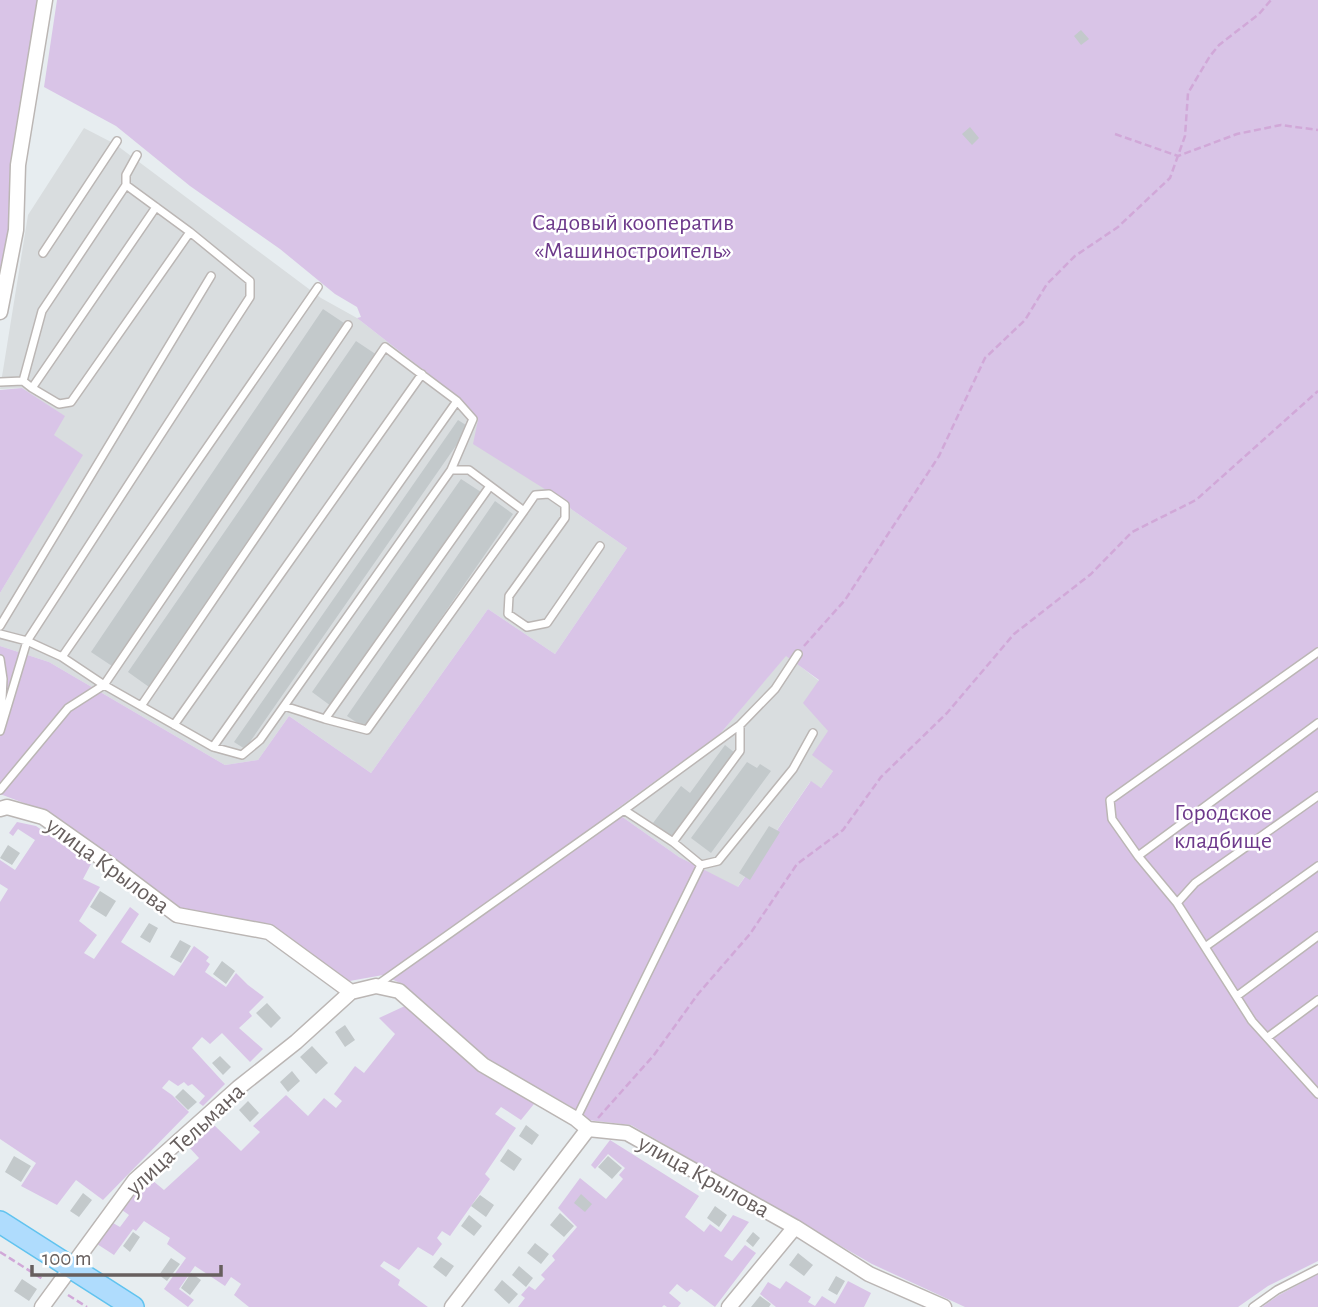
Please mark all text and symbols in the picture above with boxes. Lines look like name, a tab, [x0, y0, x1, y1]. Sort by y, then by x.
park label: Садовый кооператив «Машиностроитель»	[532, 211, 734, 263]
park label: Городское кладбище	[1174, 801, 1272, 853]
street label: улица Крылова	[40, 813, 174, 919]
street label: улица Тельмана	[121, 1079, 250, 1201]
street label: улица Крылова	[633, 1130, 773, 1223]
scale bar	[32, 1234, 220, 1278]
text: 100 m	[42, 1248, 92, 1269]

